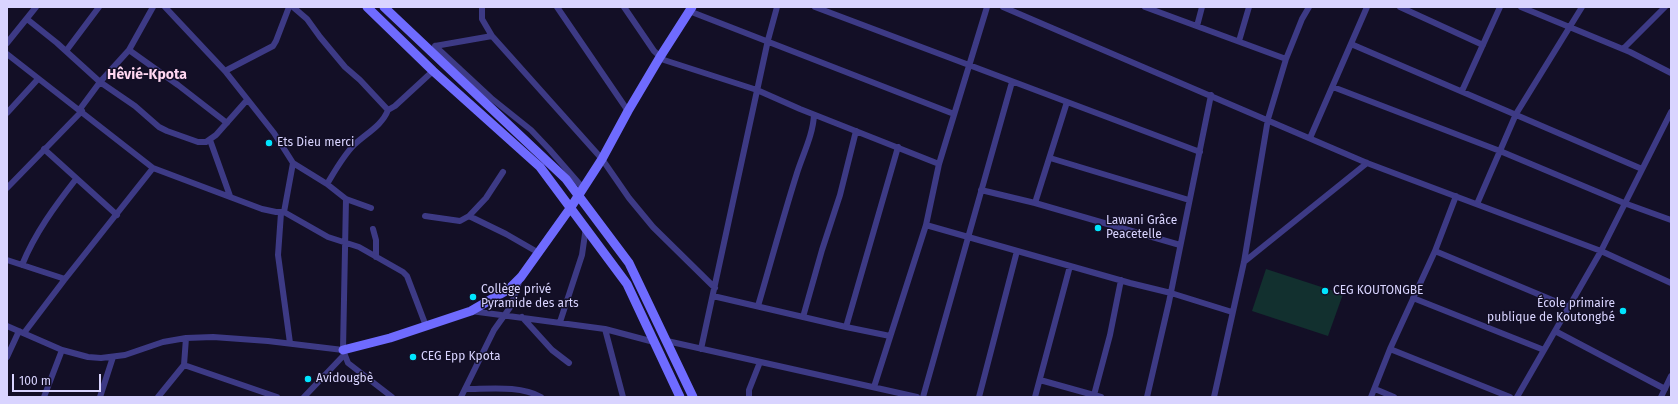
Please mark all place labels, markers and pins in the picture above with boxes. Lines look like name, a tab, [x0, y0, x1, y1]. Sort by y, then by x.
place label: Ets Dieu merci	[277, 136, 354, 150]
marker: Ets Dieu merci	[264, 138, 274, 148]
place label: Lawani Grâce Peacetelle	[1106, 214, 1177, 242]
marker: Lawani Grâce Peacetelle	[1093, 223, 1103, 233]
place label: Collège privé Pyramide des arts	[481, 283, 579, 311]
place label: CEG KOUTONGBE	[1333, 284, 1423, 298]
marker: CEG KOUTONGBE	[1320, 286, 1330, 296]
marker: Collège privé Pyramide des arts	[468, 292, 478, 302]
place label: École primaire publique de Koutongbé	[1487, 297, 1615, 325]
marker: École primaire publique de Koutongbé	[1618, 306, 1628, 316]
place label: CEG Epp Kpota	[421, 350, 500, 364]
marker: CEG Epp Kpota	[408, 352, 418, 362]
place label: Avidougbè	[316, 372, 373, 386]
marker: Avidougbè	[303, 374, 313, 384]

